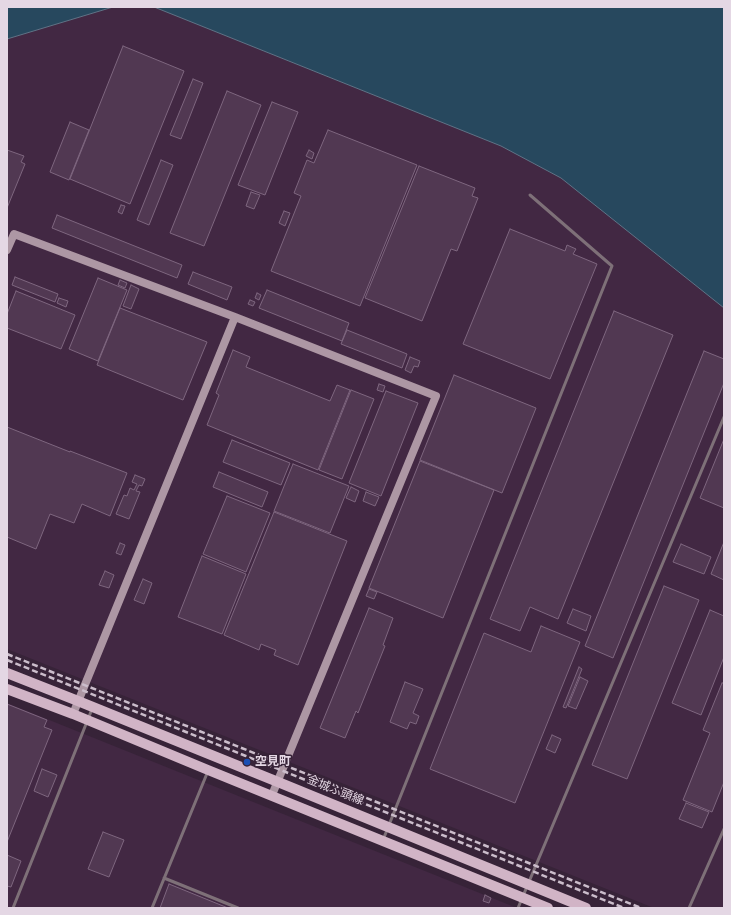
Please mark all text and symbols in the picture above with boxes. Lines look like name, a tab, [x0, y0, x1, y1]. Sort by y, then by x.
place label: 空見町	[255, 755, 291, 769]
marker: 空見町	[242, 757, 252, 767]
street label: 金城ふ頭線	[304, 773, 366, 809]

